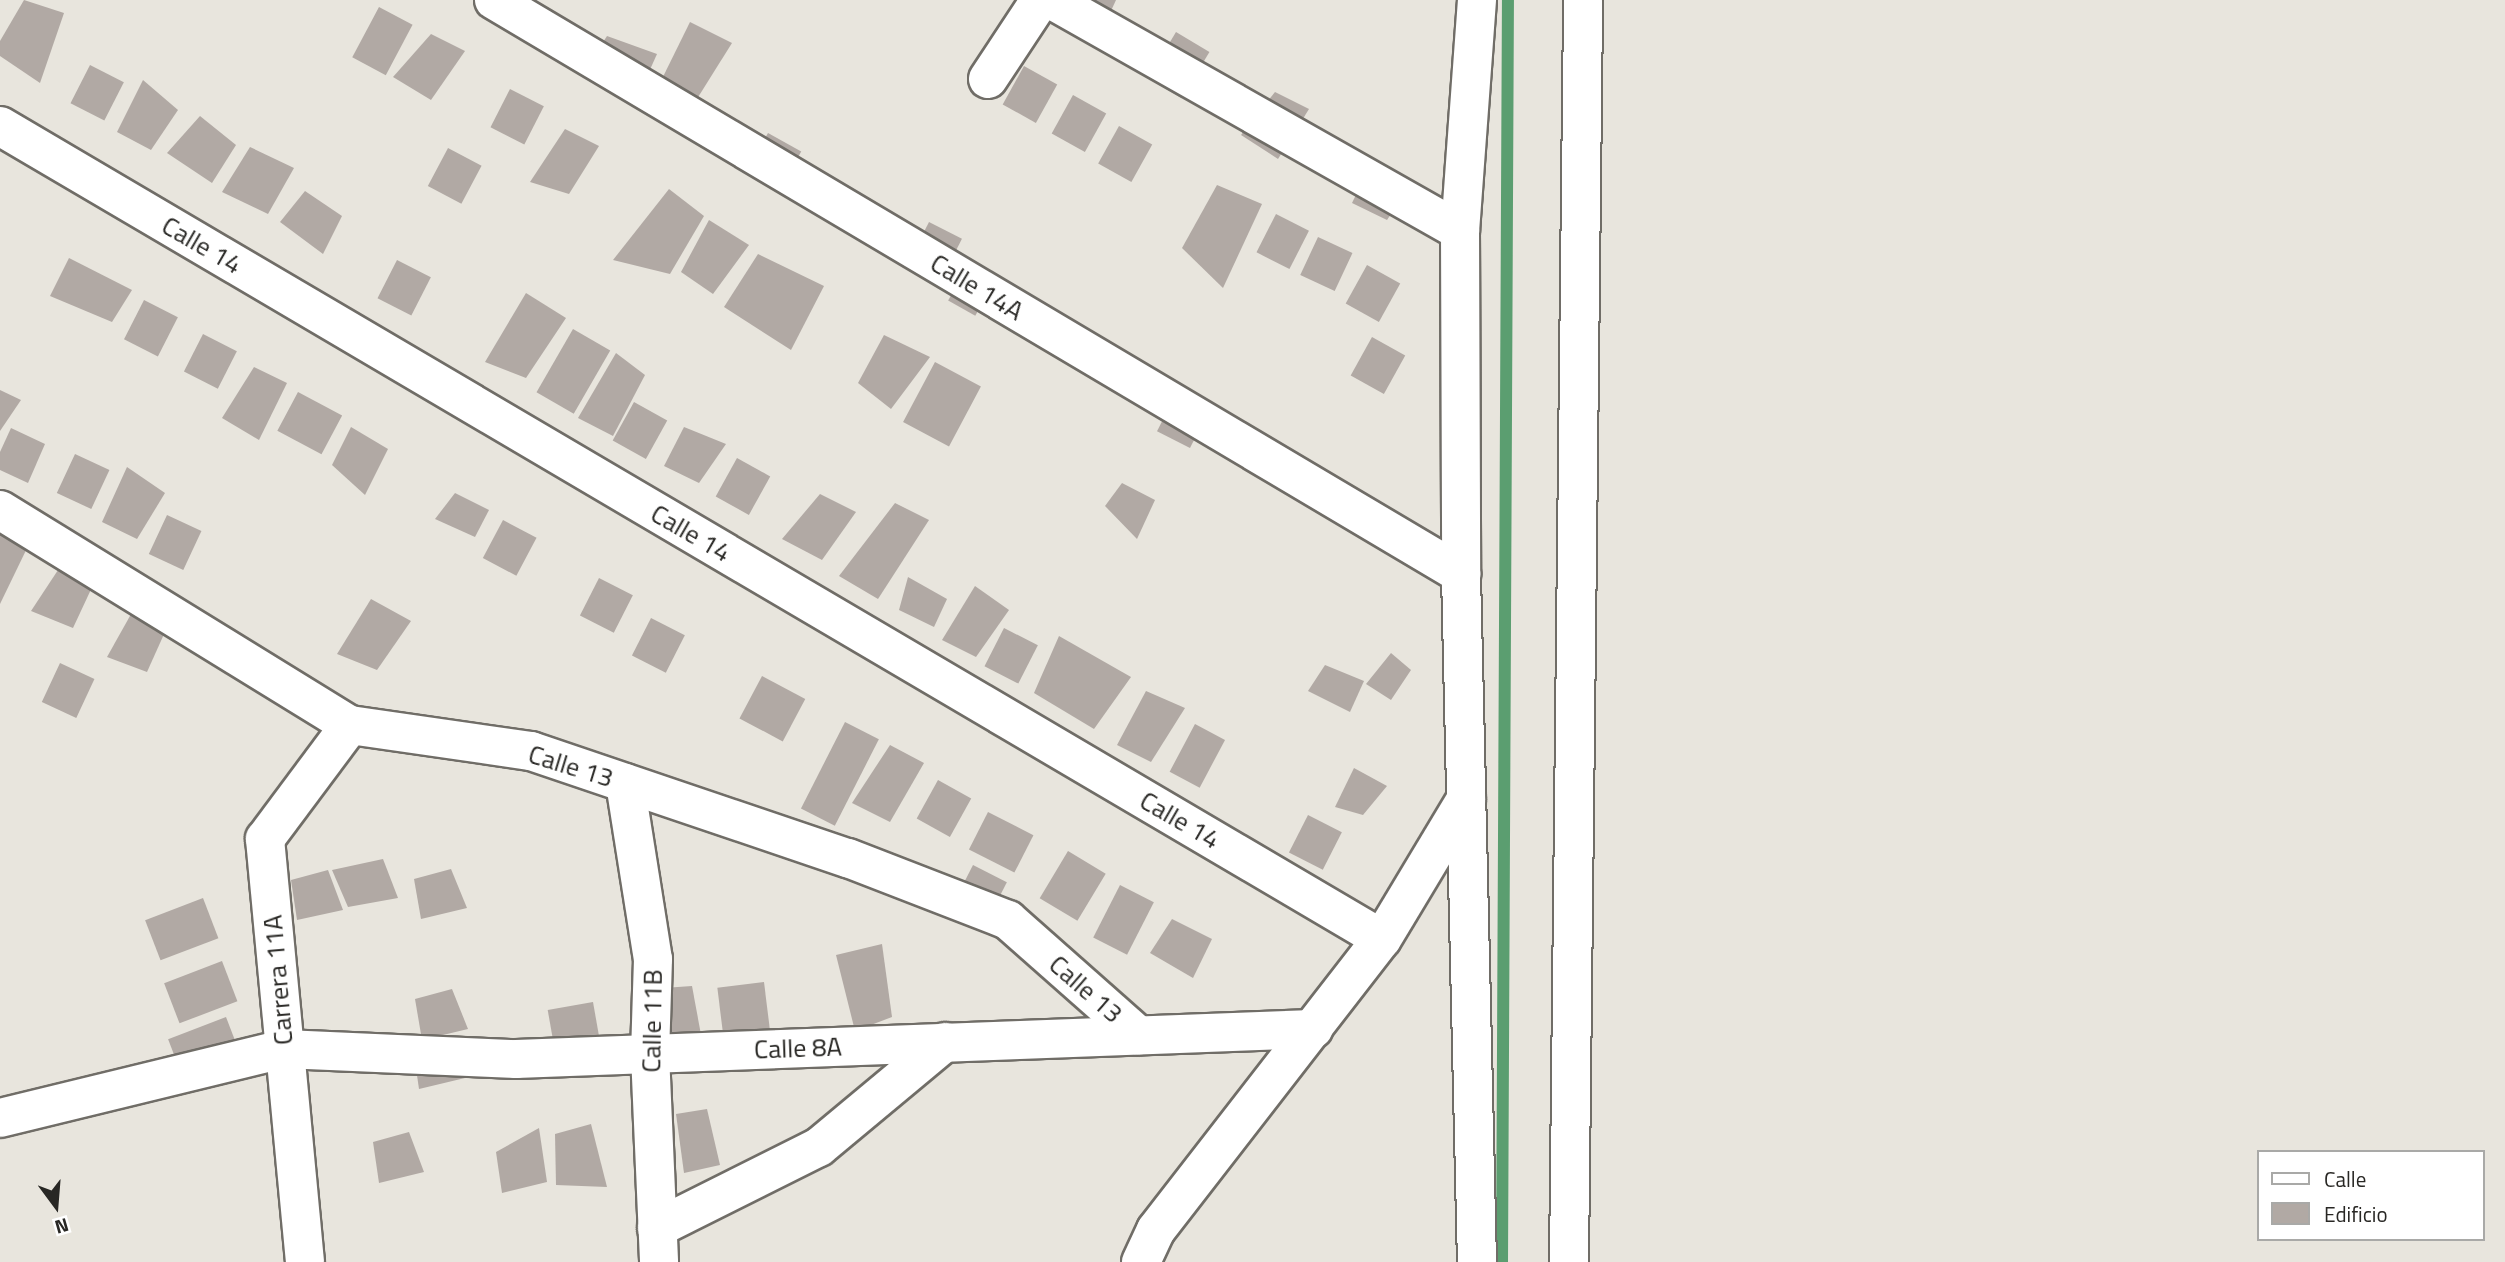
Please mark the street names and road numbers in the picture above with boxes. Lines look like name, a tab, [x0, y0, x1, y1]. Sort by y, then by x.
street label: Calle 14	[156, 210, 248, 280]
street label: Calle 14A	[925, 247, 1029, 327]
street label: Calle 14	[645, 498, 737, 568]
street label: Calle 13	[525, 738, 617, 794]
street label: Calle 14	[1134, 785, 1226, 855]
street label: Carrera 11A	[257, 914, 299, 1046]
street label: Calle 13	[1043, 949, 1129, 1029]
street label: Calle 11B	[636, 969, 668, 1073]
street label: Calle 8A	[753, 1031, 843, 1065]

